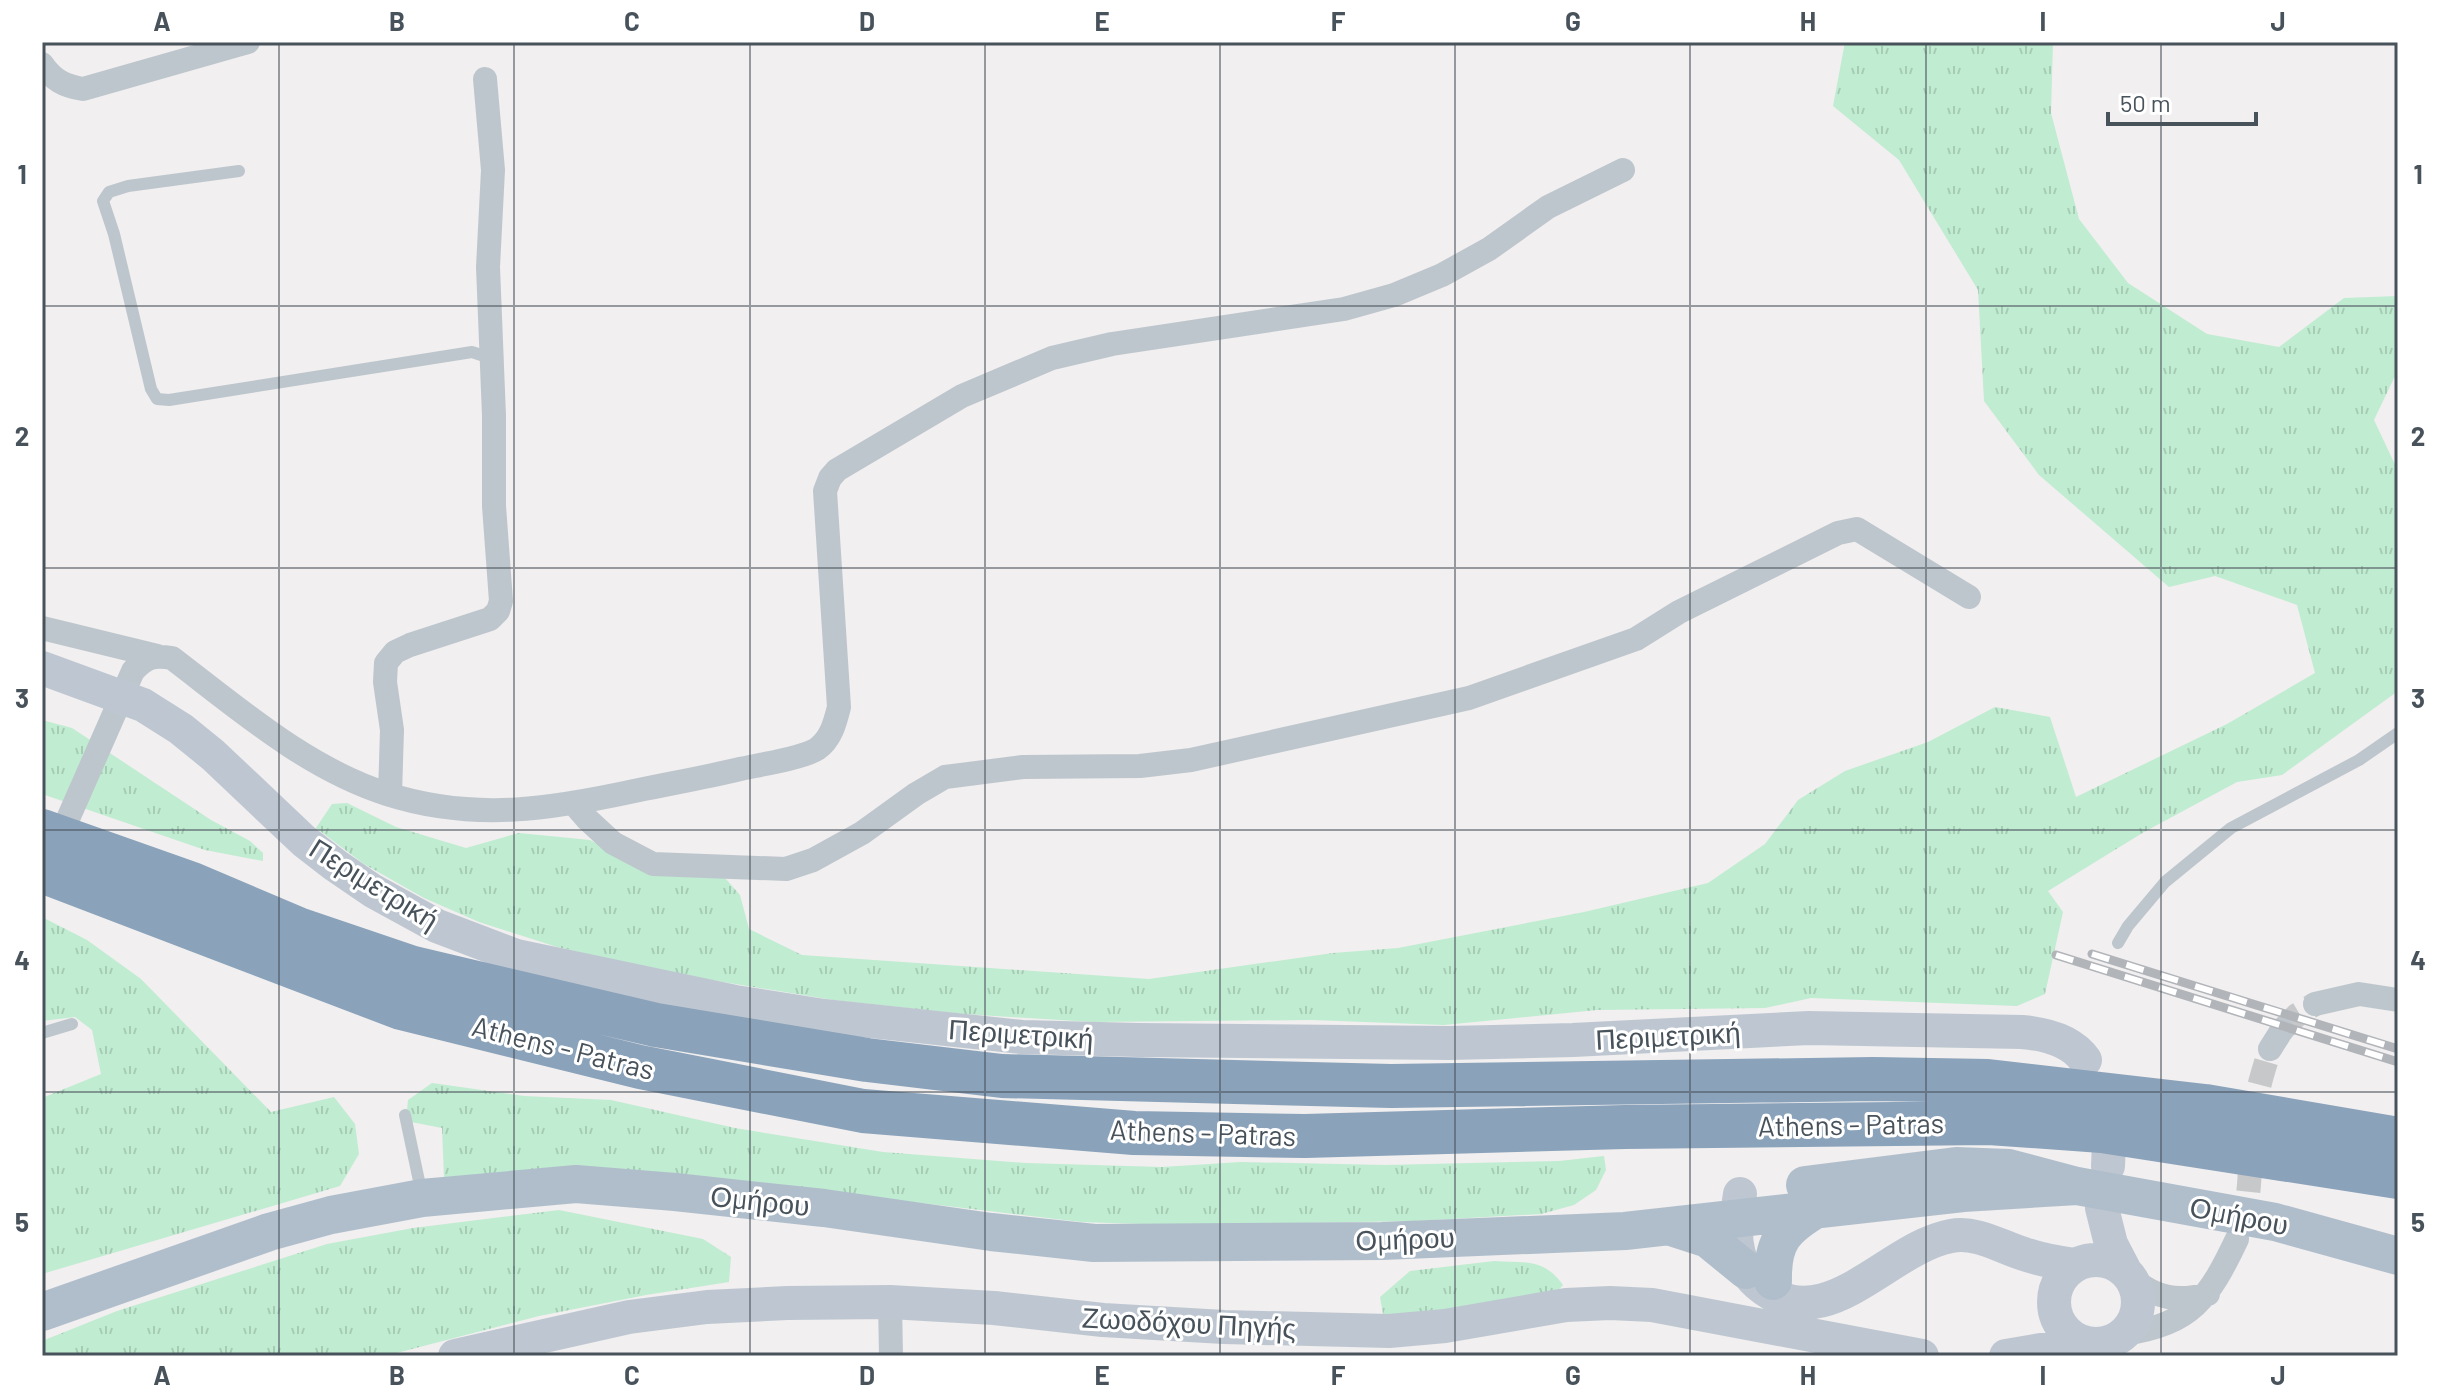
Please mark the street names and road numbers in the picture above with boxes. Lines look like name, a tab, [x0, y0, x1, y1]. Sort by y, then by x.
street label: Περιμετρική	[304, 830, 445, 936]
street label: Athens - Patras	[469, 1008, 658, 1086]
street label: Περιμετρική	[947, 1011, 1095, 1055]
street label: Περιμετρική	[1594, 1014, 1741, 1056]
street label: Athens - Patras	[1758, 1105, 1944, 1143]
street label: Athens - Patras	[1109, 1112, 1297, 1152]
street label: Ομήρου	[709, 1178, 811, 1222]
street label: Ομήρου	[2187, 1189, 2291, 1241]
street label: Ομήρου	[1355, 1219, 1455, 1257]
street label: Ζωοδόχου Πηγής	[1081, 1299, 1297, 1345]

